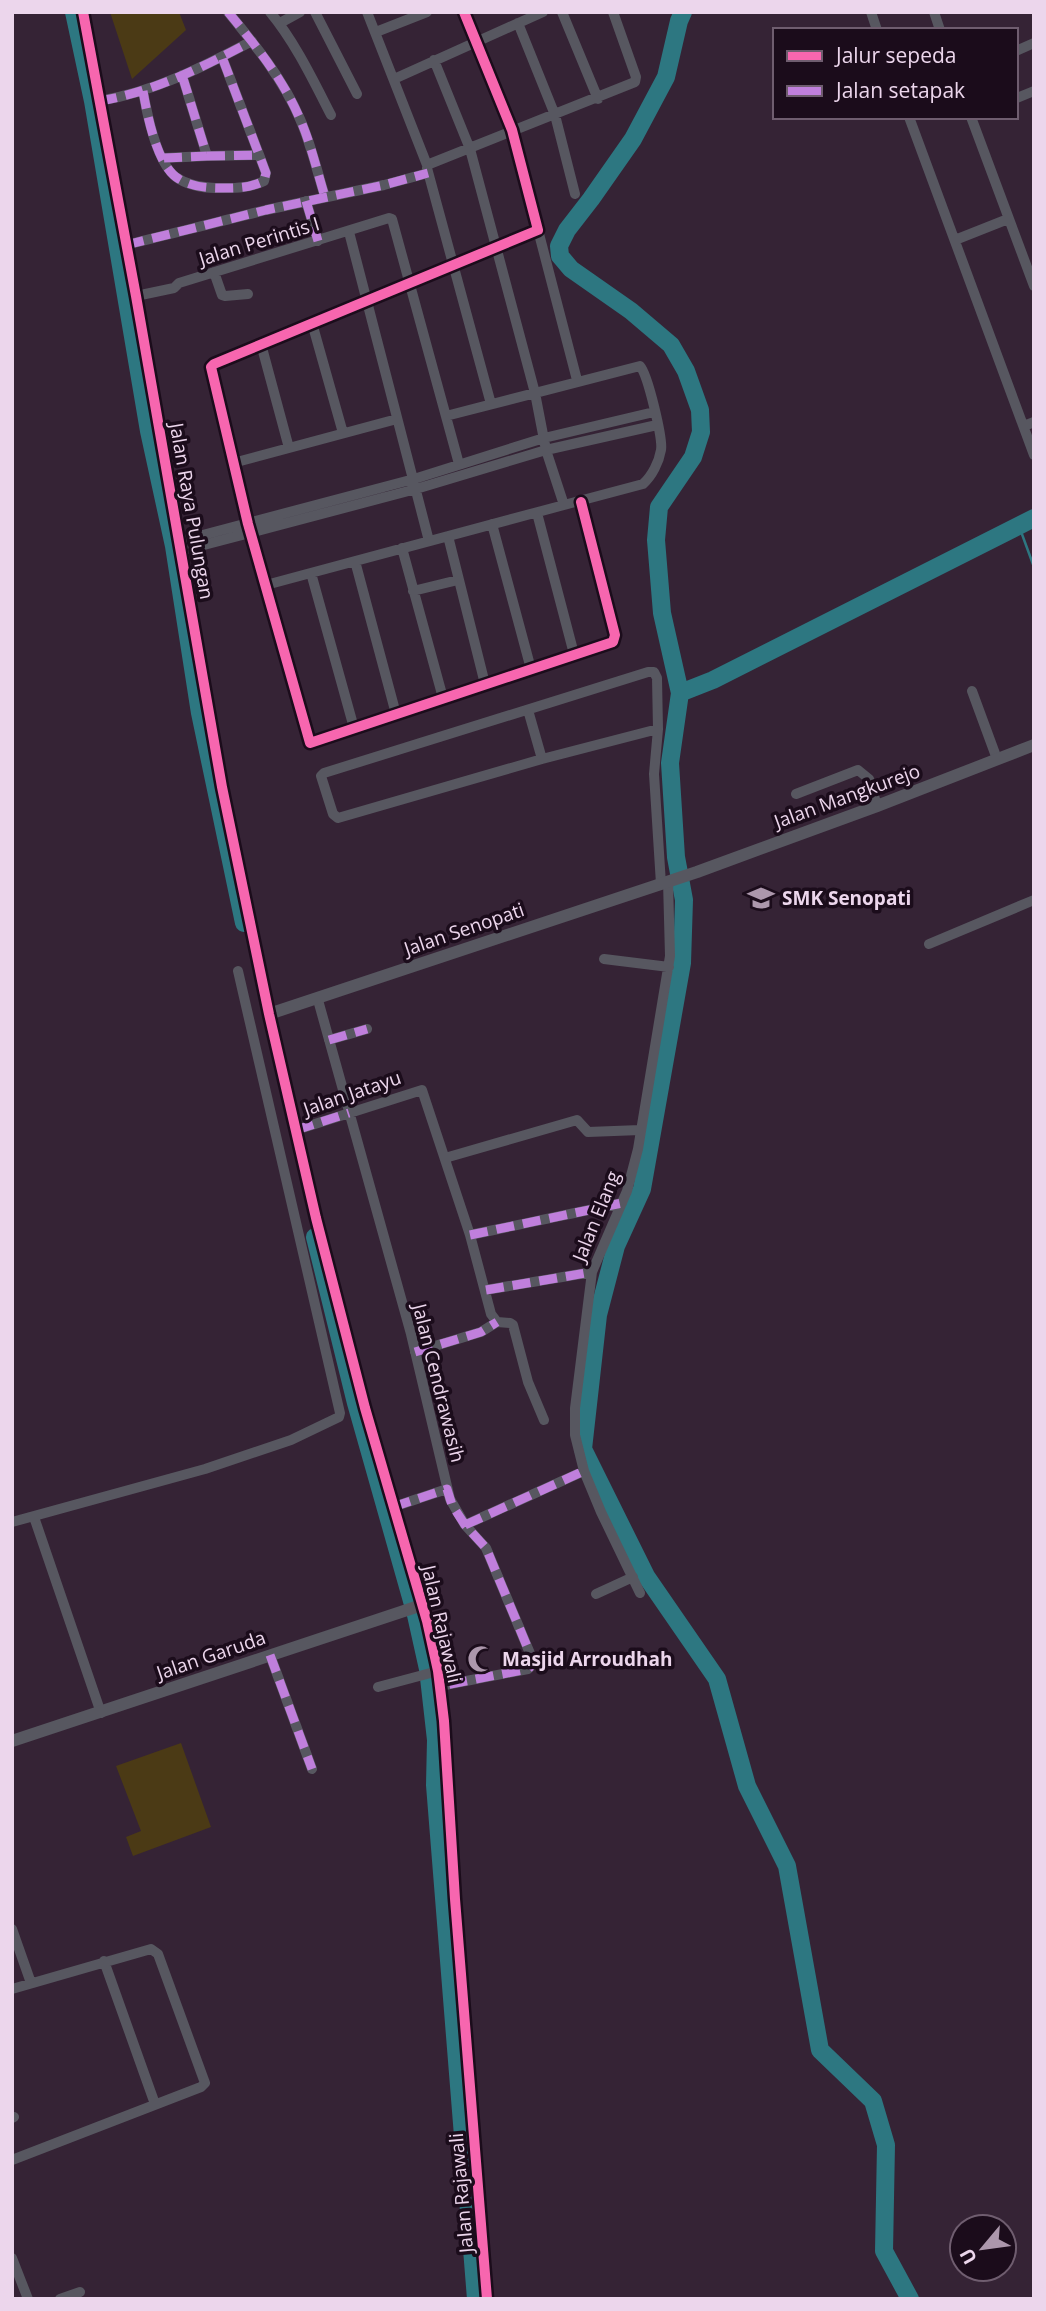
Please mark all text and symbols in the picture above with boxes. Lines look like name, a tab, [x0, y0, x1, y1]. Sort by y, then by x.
legend	[773, 28, 1018, 119]
text: Jalur sepeda	[834, 41, 956, 69]
text: Jalan setapak	[834, 76, 965, 104]
street label: Jalan Perintis I	[194, 210, 322, 272]
street label: Jalan Raya Pulungan	[163, 419, 220, 601]
street label: Jalan Mangkurejo	[769, 758, 924, 835]
school or university icon: SMK Senopati	[746, 883, 776, 913]
place label: SMK Senopati	[782, 885, 911, 911]
street label: Jalan Senopati	[399, 896, 528, 962]
street label: Jalan Jatayu	[298, 1064, 404, 1123]
street label: Jalan Elang	[565, 1167, 626, 1267]
street label: Jalan Cendrawasih	[406, 1299, 471, 1465]
street label: Jalan Rajawali	[415, 1561, 468, 1685]
street label: Jalan Garuda	[151, 1624, 269, 1686]
mosque icon: Masjid Arroudhah	[466, 1644, 496, 1674]
place label: Masjid Arroudhah	[502, 1646, 672, 1672]
street label: Jalan Rajawali	[443, 2132, 479, 2256]
north arrow	[948, 2213, 1018, 2283]
text: U	[953, 2244, 983, 2269]

